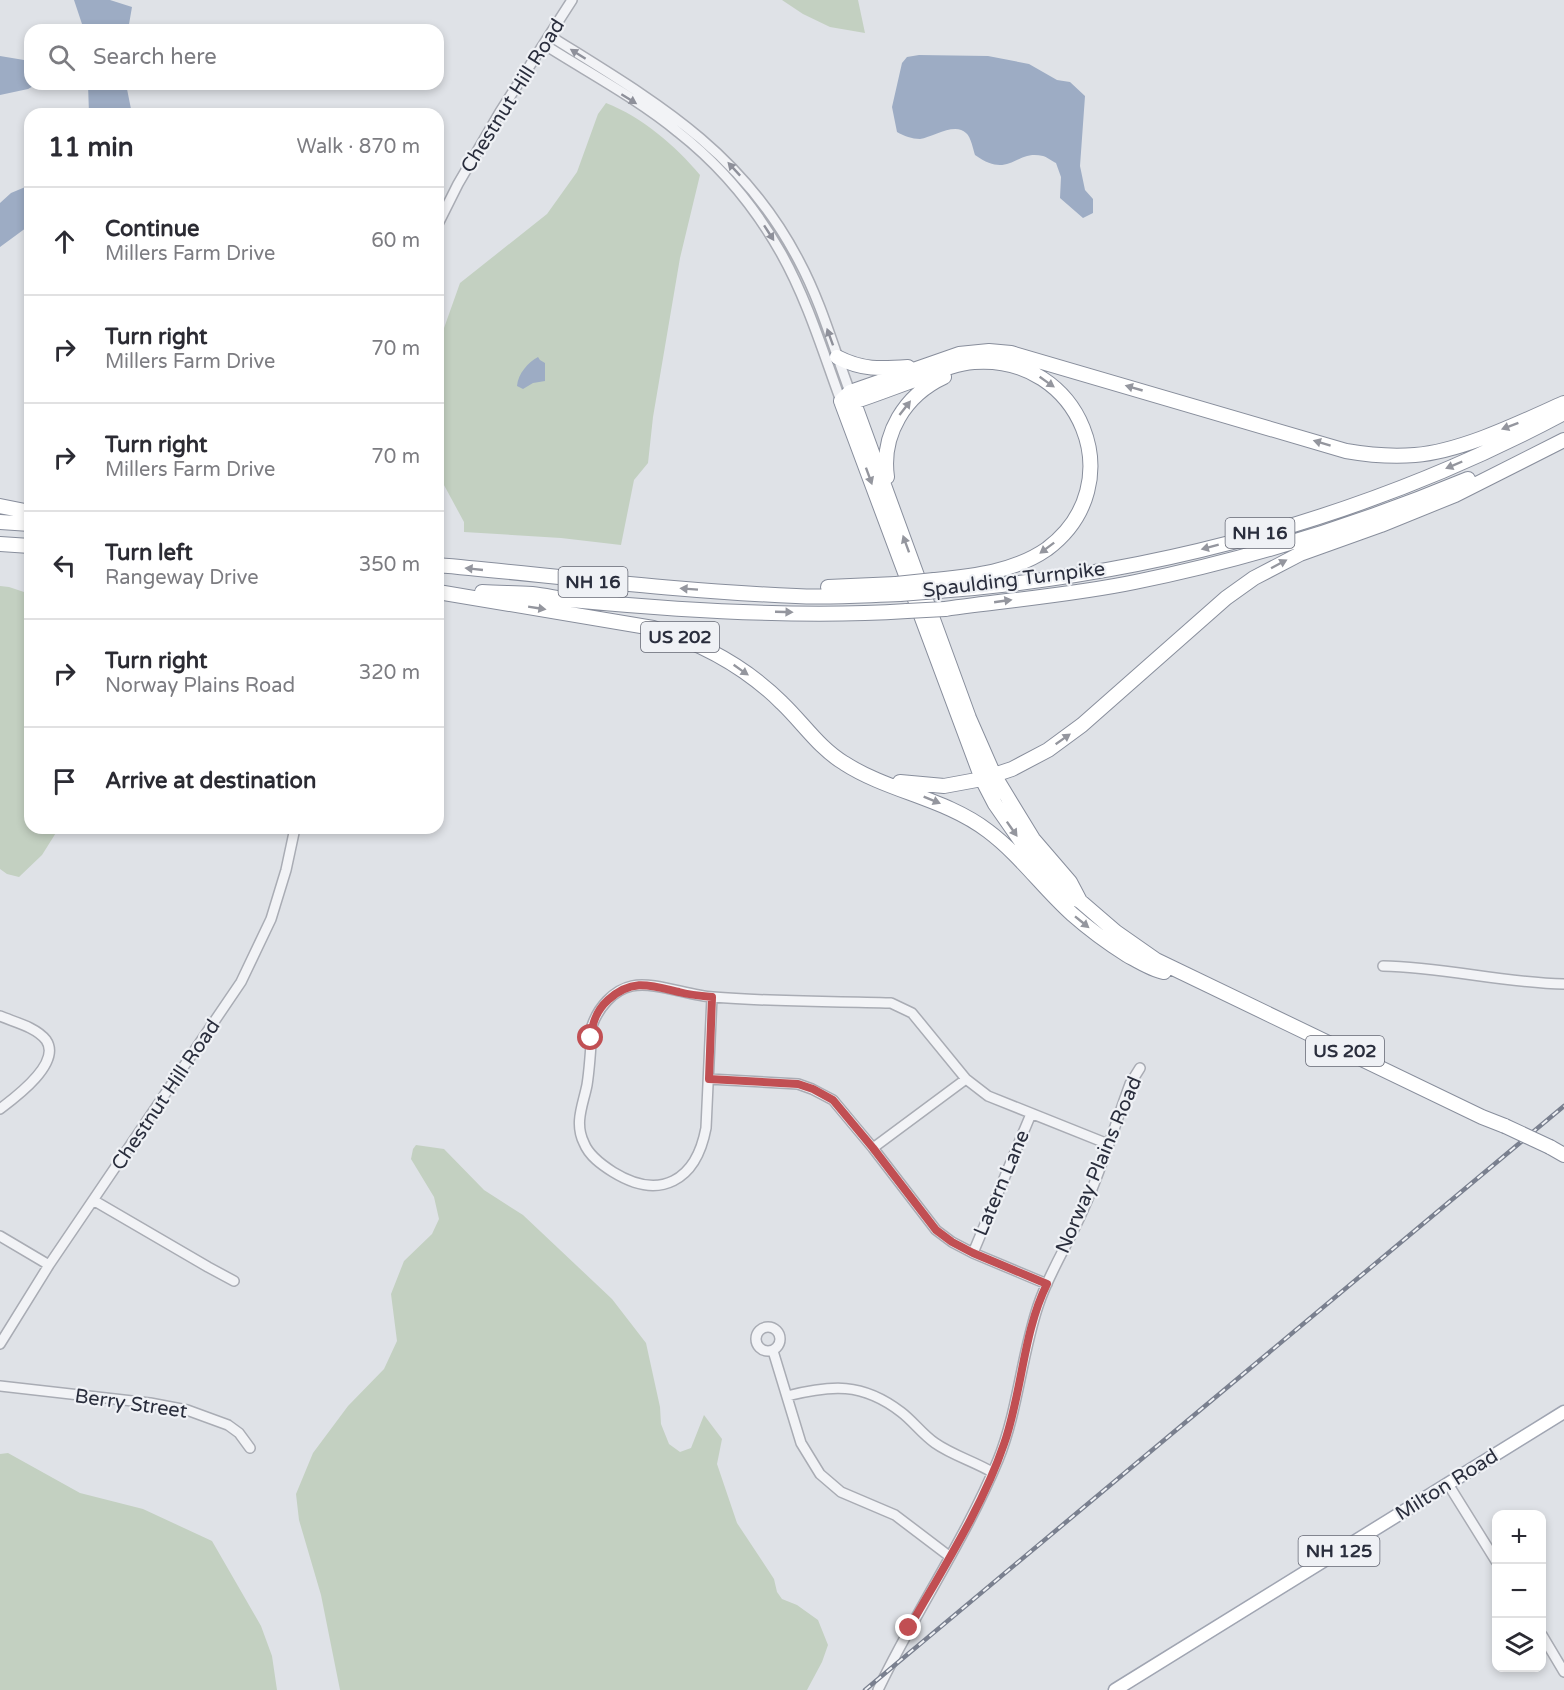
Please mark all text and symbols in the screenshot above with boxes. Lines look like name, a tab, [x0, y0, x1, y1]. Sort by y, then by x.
street label: Chestnut Hill Road	[456, 15, 570, 177]
search box	[24, 24, 444, 90]
icon: search	[45, 41, 78, 74]
text: Search here	[93, 44, 217, 70]
one-way arrow	[570, 48, 586, 59]
one-way arrow	[621, 93, 638, 104]
text: 11 min	[48, 132, 134, 163]
text: Walk · 870 m	[297, 135, 420, 159]
one-way arrow	[727, 162, 741, 177]
text: Continue	[105, 216, 200, 242]
one-way arrow	[763, 224, 774, 241]
icon: ahead	[48, 225, 81, 258]
text: 60 m	[371, 229, 420, 253]
text: Millers Farm Drive	[105, 242, 275, 266]
text: Turn right	[105, 324, 207, 350]
one-way arrow	[824, 328, 834, 346]
icon: right	[48, 333, 81, 366]
text: 70 m	[371, 337, 420, 361]
text: Millers Farm Drive	[105, 350, 275, 374]
one-way arrow	[1039, 376, 1055, 388]
one-way arrow	[1125, 383, 1143, 392]
one-way arrow	[899, 400, 911, 416]
one-way arrow	[1501, 421, 1519, 431]
text: Turn right	[105, 432, 207, 458]
one-way arrow	[1313, 438, 1331, 447]
icon: right	[48, 441, 81, 474]
text: 70 m	[371, 445, 420, 469]
text: Millers Farm Drive	[105, 458, 275, 482]
one-way arrow	[1445, 460, 1463, 470]
one-way arrow	[864, 467, 874, 485]
road number: NH 16	[1226, 518, 1294, 548]
one-way arrow	[900, 535, 910, 553]
text: Turn left	[105, 540, 193, 566]
one-way arrow	[1039, 542, 1055, 554]
one-way arrow	[1201, 542, 1219, 552]
icon: left	[48, 549, 81, 582]
text: 350 m	[359, 553, 420, 577]
street label: Spaulding Turnpike	[922, 557, 1106, 603]
one-way arrow	[1271, 559, 1288, 569]
one-way arrow	[465, 564, 484, 574]
text: Rangeway Drive	[105, 566, 258, 590]
road number: NH 16	[558, 567, 628, 597]
one-way arrow	[680, 584, 699, 594]
one-way arrow	[994, 596, 1013, 605]
one-way arrow	[528, 604, 547, 613]
one-way arrow	[775, 608, 794, 617]
road number: US 202	[641, 622, 719, 652]
text: Turn right	[105, 648, 207, 674]
icon: right	[48, 657, 81, 690]
text: 320 m	[359, 661, 420, 685]
one-way arrow	[733, 664, 749, 676]
text: Norway Plains Road	[105, 674, 295, 698]
one-way arrow	[1055, 734, 1070, 746]
icon: arrive	[48, 765, 81, 798]
text: Arrive at destination	[105, 768, 316, 794]
one-way arrow	[923, 796, 941, 805]
one-way arrow	[1006, 820, 1018, 836]
one-way arrow	[1074, 915, 1089, 928]
street label: Chestnut Hill Road	[107, 1015, 225, 1175]
route start	[577, 1024, 603, 1050]
road number: US 202	[1306, 1036, 1384, 1066]
street label: Norway Plains Road	[1051, 1073, 1147, 1257]
street label: Latern Lane	[969, 1126, 1035, 1240]
street label: Berry Street	[73, 1384, 189, 1424]
street label: Milton Road	[1391, 1444, 1503, 1526]
map controls	[1492, 1510, 1546, 1672]
button: +	[1492, 1510, 1546, 1564]
road number: NH 125	[1298, 1536, 1380, 1566]
button: −	[1492, 1564, 1546, 1618]
route end	[895, 1614, 921, 1640]
button: layers	[1492, 1618, 1546, 1672]

